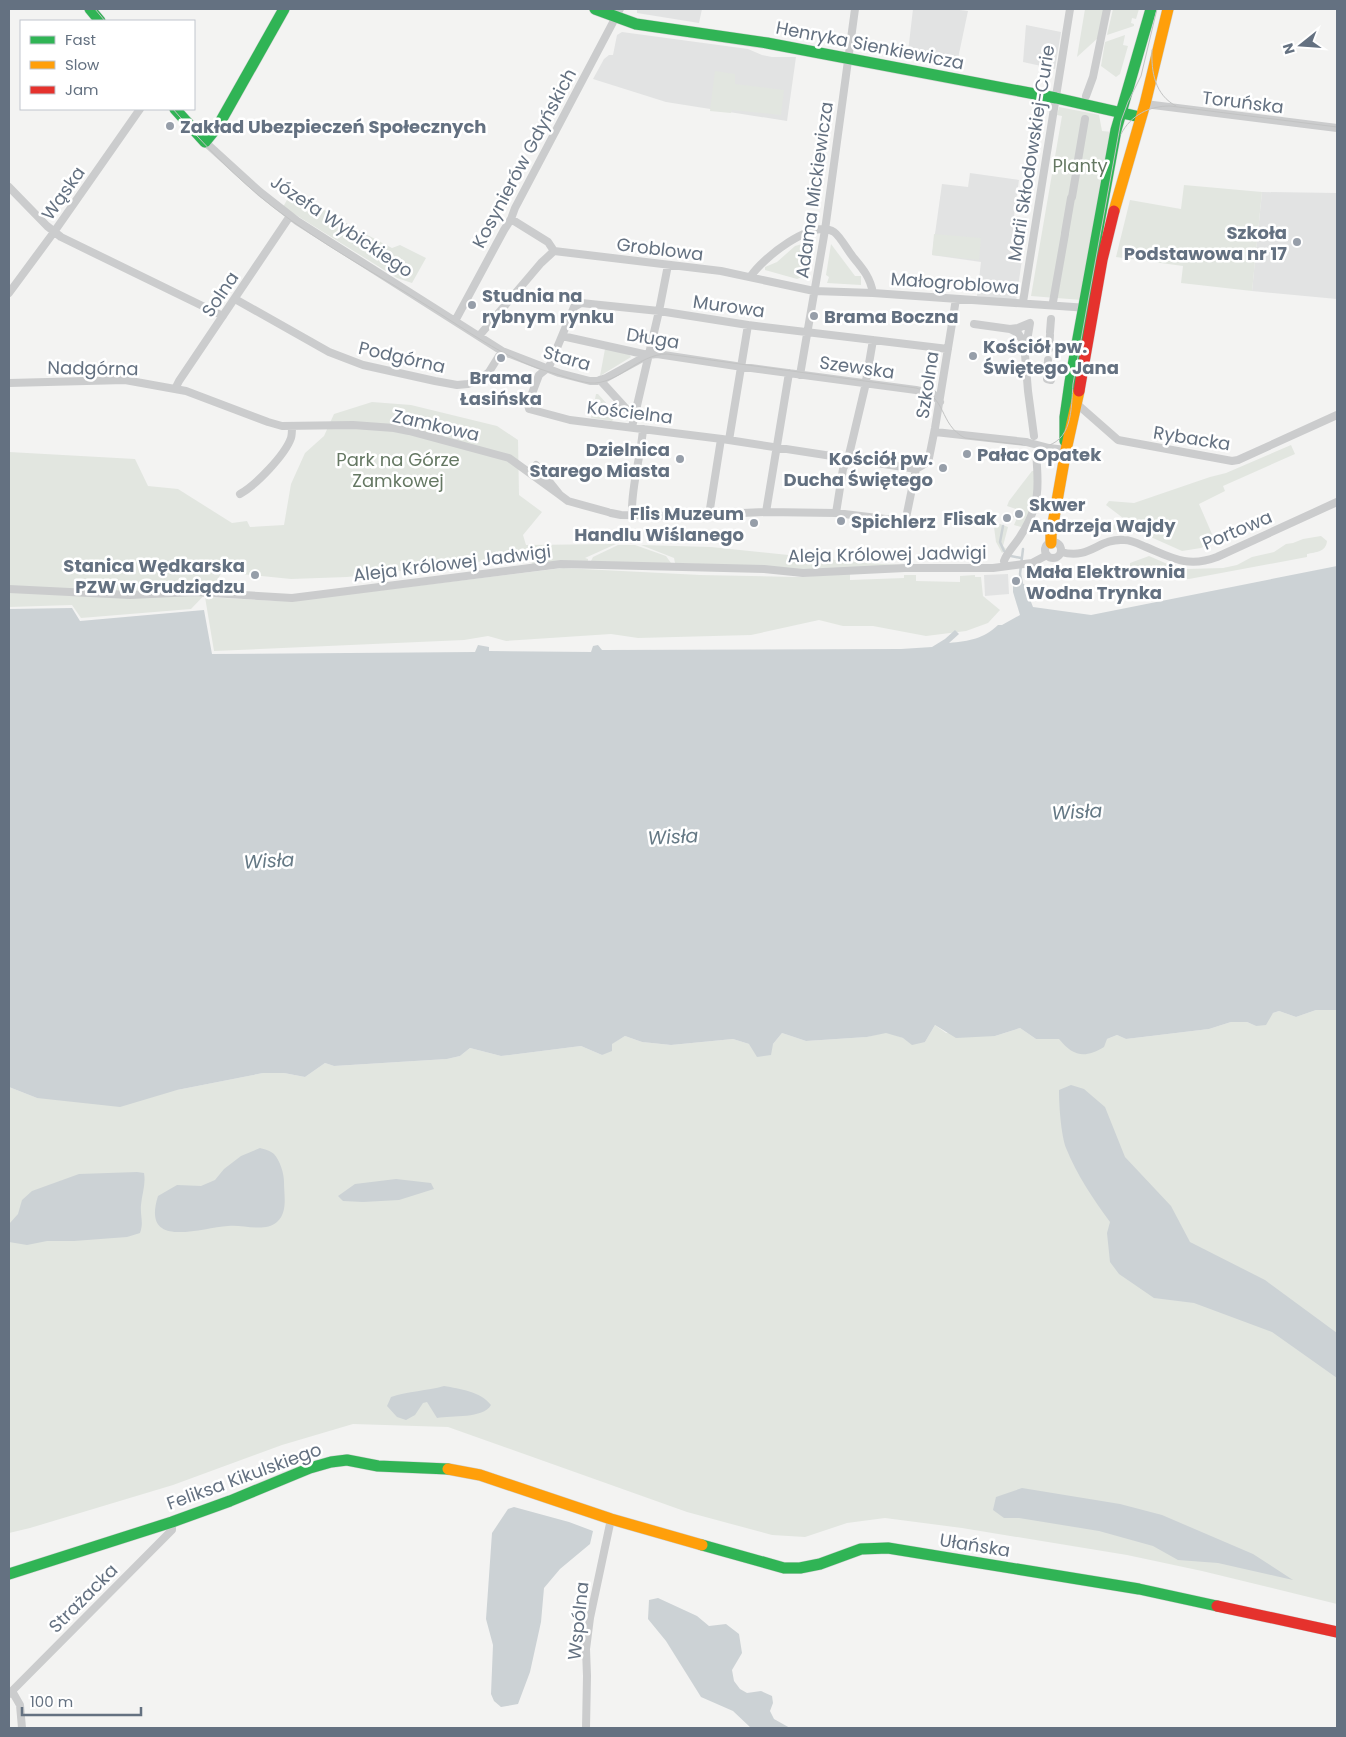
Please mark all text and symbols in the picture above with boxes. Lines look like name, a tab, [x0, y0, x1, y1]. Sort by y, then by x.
street label: Henryka Sienkiewicza	[774, 14, 966, 76]
legend	[20, 20, 195, 110]
north arrow	[1276, 20, 1326, 70]
text: Fast	[65, 29, 96, 50]
text: N	[1277, 41, 1300, 57]
street label: Marii Skłodowskiej-Curie	[1002, 43, 1060, 263]
text: Slow	[65, 54, 100, 75]
street label: Kosynierów Gdyńskich	[466, 64, 582, 252]
text: Jam	[65, 79, 99, 100]
street label: Toruńska	[1201, 85, 1285, 119]
street label: Adama Mickiewicza	[789, 100, 839, 280]
place label: Zakład Ubezpieczeń Społecznych	[180, 114, 486, 139]
marker: Zakład Ubezpieczeń Społecznych	[164, 120, 176, 132]
park label: Planty	[1052, 153, 1108, 178]
street label: Wąska	[35, 161, 91, 225]
street label: Józefa Wybickiego	[266, 169, 418, 283]
place label: Szkoła Podstawowa nr 17	[1124, 220, 1287, 266]
street label: Groblowa	[615, 231, 705, 267]
marker: Szkoła Podstawowa nr 17	[1291, 236, 1303, 248]
street label: Solna	[196, 266, 244, 322]
street label: Małogroblowa	[890, 266, 1020, 300]
place label: Studnia na rybnym rynku	[482, 283, 614, 329]
street label: Murowa	[692, 289, 766, 323]
marker: Studnia na rybnym rynku	[466, 299, 478, 311]
place label: Brama Boczna	[824, 304, 958, 329]
marker: Brama Boczna	[808, 310, 820, 322]
street label: Długa	[625, 321, 681, 355]
place label: Kościół pw. Świętego Jana	[983, 334, 1119, 380]
street label: Podgórna	[356, 335, 448, 379]
street label: Stara	[540, 339, 594, 377]
street label: Szewska	[818, 349, 896, 385]
street label: Szkolna	[909, 350, 945, 420]
marker: Kościół pw. Świętego Jana	[967, 350, 979, 362]
marker: Brama Łasińska	[495, 352, 507, 364]
street label: Nadgórna	[47, 355, 139, 381]
place label: Brama Łasińska	[460, 365, 542, 411]
street label: Kościelna	[586, 394, 674, 430]
street label: Zamkowa	[390, 403, 482, 447]
street label: Rybacka	[1152, 420, 1232, 456]
place label: Dzielnica Starego Miasta	[529, 437, 670, 483]
place label: Pałac Opatek	[977, 442, 1102, 467]
place label: Kościół pw. Ducha Świętego	[784, 446, 933, 492]
park label: Park na Górze Zamkowej	[336, 447, 460, 493]
marker: Pałac Opatek	[961, 448, 973, 460]
marker: Dzielnica Starego Miasta	[674, 453, 686, 465]
marker: Kościół pw. Ducha Świętego	[937, 462, 949, 474]
place label: Skwer Andrzeja Wajdy	[1029, 492, 1176, 538]
place label: Flis Muzeum Handlu Wiślanego	[574, 501, 744, 547]
street label: Portowa	[1198, 504, 1276, 556]
place label: Flisak	[943, 506, 998, 531]
marker: Skwer Andrzeja Wajdy	[1013, 508, 1025, 520]
place label: Spichlerz	[851, 509, 936, 534]
marker: Flisak	[1001, 512, 1013, 524]
marker: Spichlerz	[835, 515, 847, 527]
marker: Flis Muzeum Handlu Wiślanego	[748, 517, 760, 529]
street label: Aleja Królowej Jadwigi	[352, 538, 552, 588]
street label: Aleja Królowej Jadwigi	[787, 540, 987, 568]
place label: Stanica Wędkarska PZW w Grudziądzu	[63, 553, 245, 599]
place label: Mała Elektrownia Wodna Trynka	[1026, 559, 1186, 605]
marker: Stanica Wędkarska PZW w Grudziądzu	[249, 569, 261, 581]
marker: Mała Elektrownia Wodna Trynka	[1010, 575, 1022, 587]
water label: Wisła	[1051, 797, 1103, 827]
water label: Wisła	[647, 822, 699, 852]
water label: Wisła	[243, 846, 295, 876]
street label: Feliksa Kikulskiego	[163, 1436, 325, 1516]
street label: Ułańska	[938, 1527, 1012, 1563]
street label: Strażacka	[43, 1558, 123, 1638]
street label: Wspólna	[561, 1581, 595, 1661]
scale bar	[22, 1684, 141, 1716]
text: 100 m	[30, 1691, 73, 1712]

